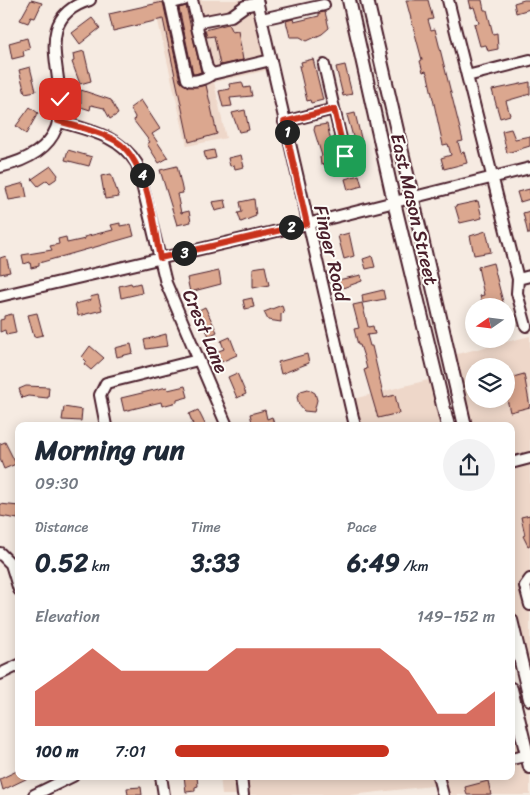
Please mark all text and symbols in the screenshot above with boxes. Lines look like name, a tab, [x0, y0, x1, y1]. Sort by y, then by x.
pin	[39, 78, 81, 120]
icon: check	[46, 85, 74, 113]
pin: 1	[274, 120, 300, 144]
text: 1	[284, 120, 291, 145]
street label: East Mason Street	[381, 130, 448, 289]
pin	[324, 135, 366, 177]
icon: arrive	[331, 142, 359, 170]
pin: 4	[130, 162, 154, 188]
text: 4	[138, 163, 147, 188]
street label: Finger Road	[304, 201, 359, 307]
pin: 2	[278, 214, 304, 240]
text: 2	[287, 215, 296, 240]
pin: 3	[172, 240, 196, 266]
text: 3	[181, 241, 188, 266]
street label: Crest Lane	[173, 284, 238, 378]
north arrow	[465, 298, 515, 348]
map controls	[465, 298, 515, 408]
button: layers	[465, 358, 515, 408]
text: Morning run	[35, 425, 185, 474]
button: share	[443, 439, 495, 491]
text: 09:30	[35, 469, 79, 498]
text: Distance	[35, 515, 88, 540]
text: Time	[191, 515, 221, 540]
text: Pace	[347, 515, 377, 540]
text: 0.52	[35, 540, 88, 585]
text: 3:33	[191, 540, 240, 585]
text: 6:49	[347, 540, 400, 585]
text: km	[88, 554, 110, 579]
text: /km	[400, 554, 429, 579]
text: Elevation	[35, 602, 100, 631]
text: 149–152 m	[417, 602, 495, 631]
text: 100 m	[35, 737, 79, 766]
text: 7:01	[115, 737, 146, 766]

